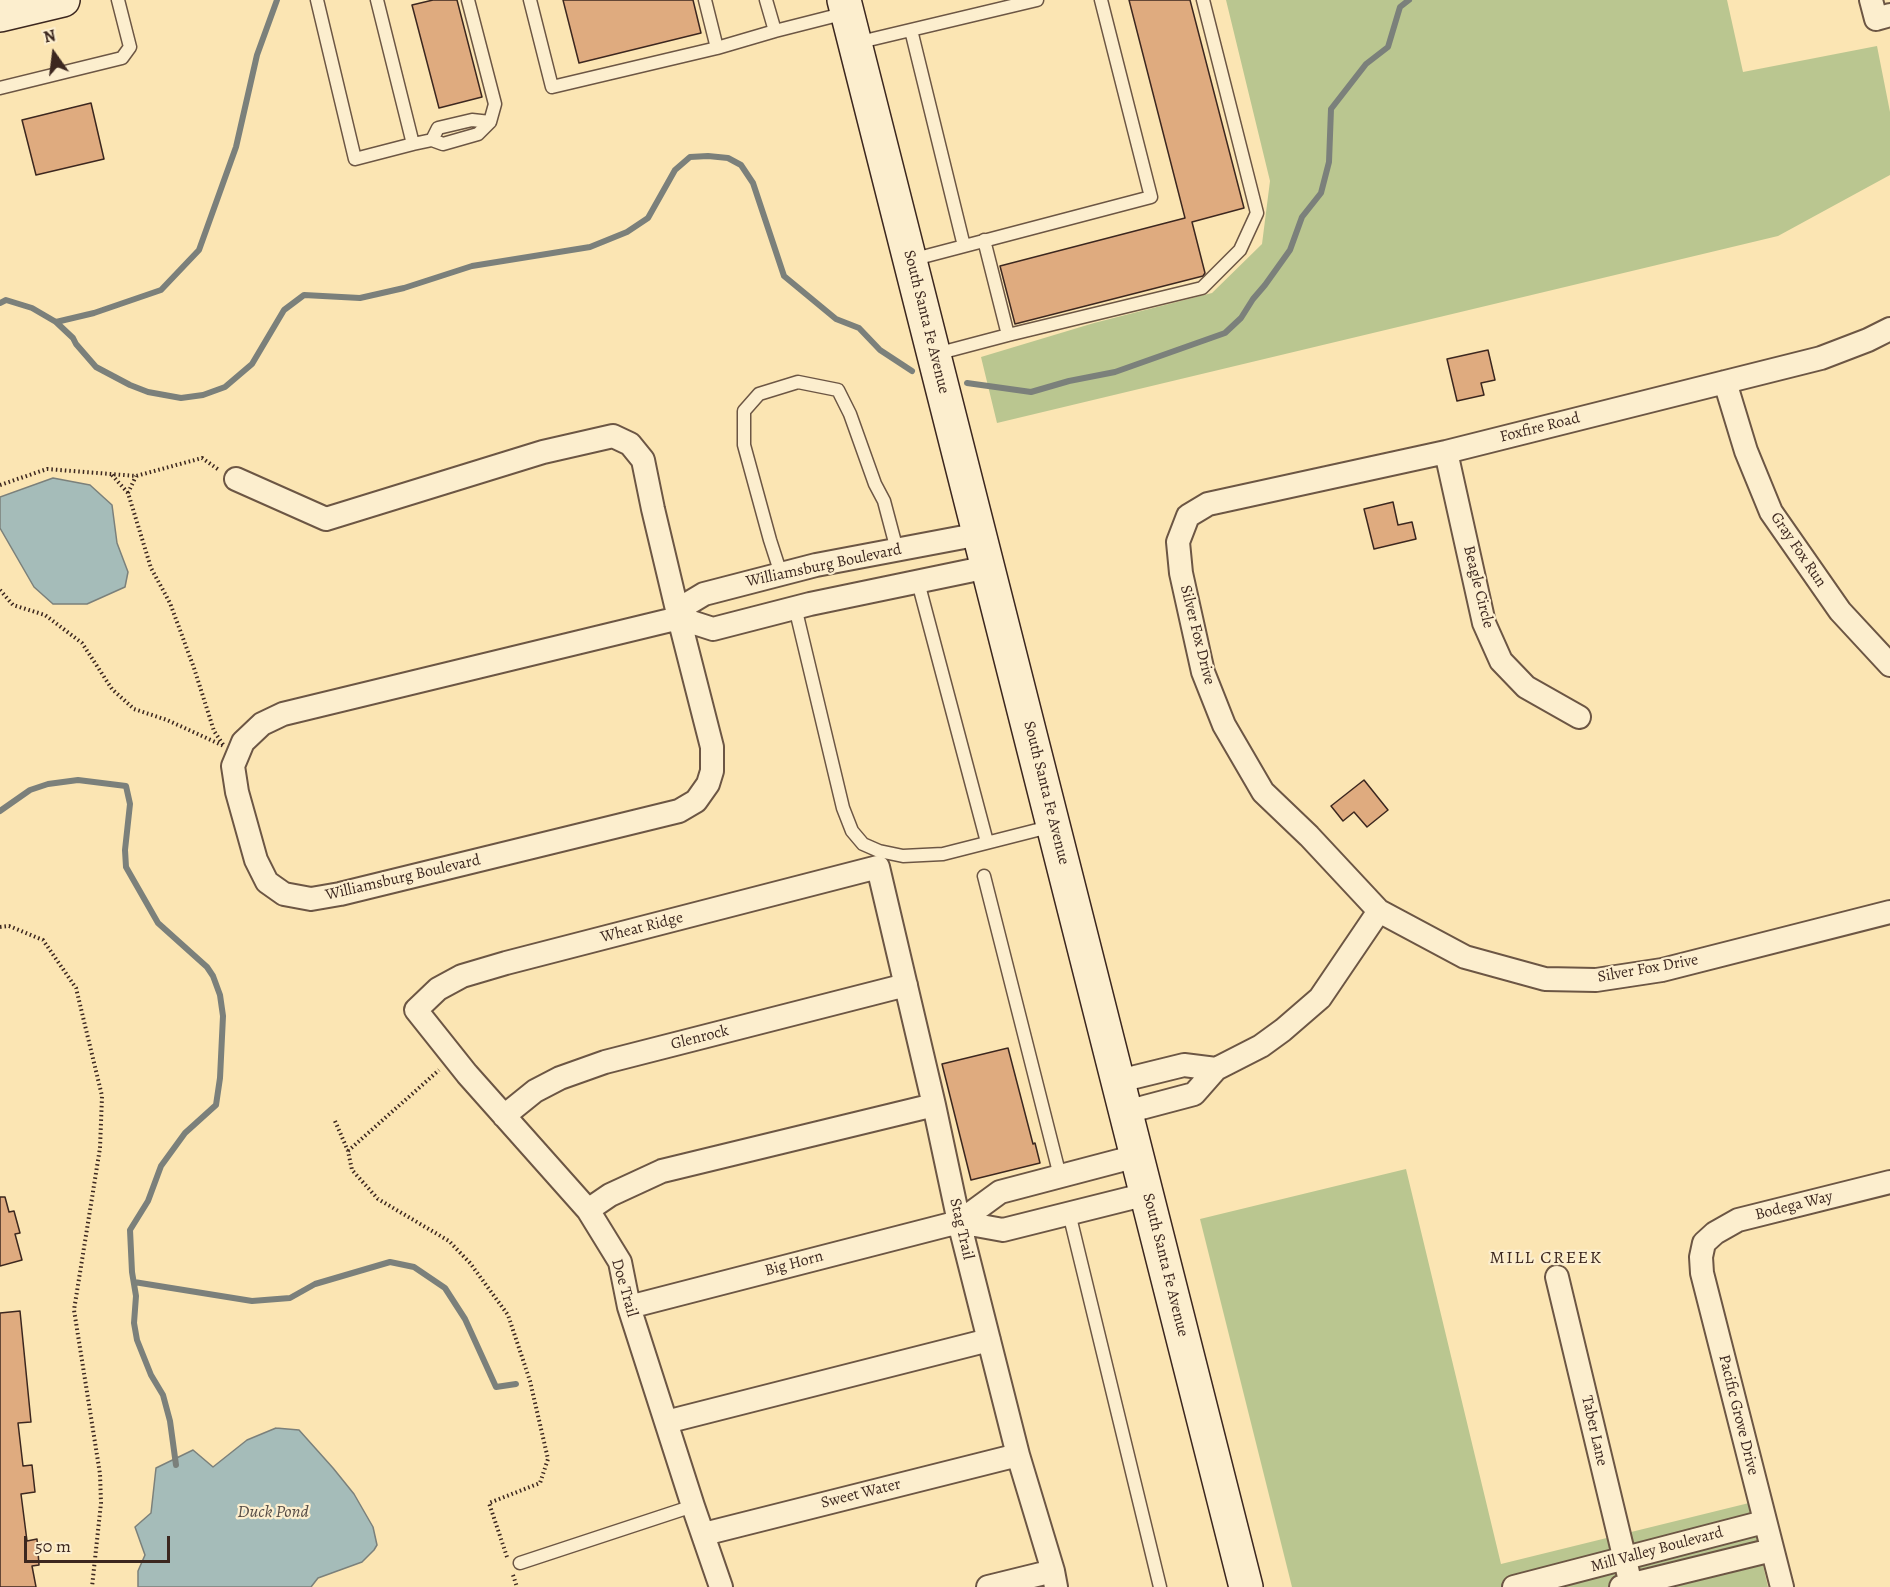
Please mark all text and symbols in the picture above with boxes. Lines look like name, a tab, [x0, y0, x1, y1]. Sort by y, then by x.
north arrow	[24, 24, 84, 84]
text: N	[41, 24, 58, 49]
street label: South Santa Fe Avenue	[899, 248, 953, 396]
street label: Foxfire Road	[1498, 409, 1582, 447]
street label: Gray Fox Run	[1766, 509, 1830, 591]
street label: Williamsburg Boulevard	[745, 540, 903, 592]
street label: Beagle Circle	[1458, 544, 1498, 630]
street label: Silver Fox Drive	[1175, 583, 1219, 687]
street label: South Santa Fe Avenue	[1019, 719, 1073, 867]
street label: Williamsburg Boulevard	[324, 851, 482, 905]
street label: Wheat Ridge	[599, 908, 685, 948]
street label: Silver Fox Drive	[1596, 951, 1700, 987]
street label: Glenrock	[669, 1022, 731, 1054]
street label: Bodega Way	[1753, 1187, 1835, 1225]
street label: South Santa Fe Avenue	[1138, 1191, 1192, 1339]
street label: Stag Trail	[945, 1196, 977, 1262]
street label: Big Horn	[763, 1247, 825, 1281]
district label: MILL CREEK	[1489, 1248, 1603, 1270]
street label: Doe Trail	[607, 1257, 641, 1319]
street label: Pacific Grove Drive	[1714, 1353, 1762, 1477]
street label: Taber Lane	[1577, 1394, 1611, 1468]
street label: Sweet Water	[819, 1475, 903, 1513]
water label: Duck Pond	[237, 1502, 309, 1524]
street label: Mill Valley Boulevard	[1589, 1523, 1725, 1577]
scale bar	[27, 1524, 172, 1562]
text: 50 m	[35, 1534, 71, 1558]

